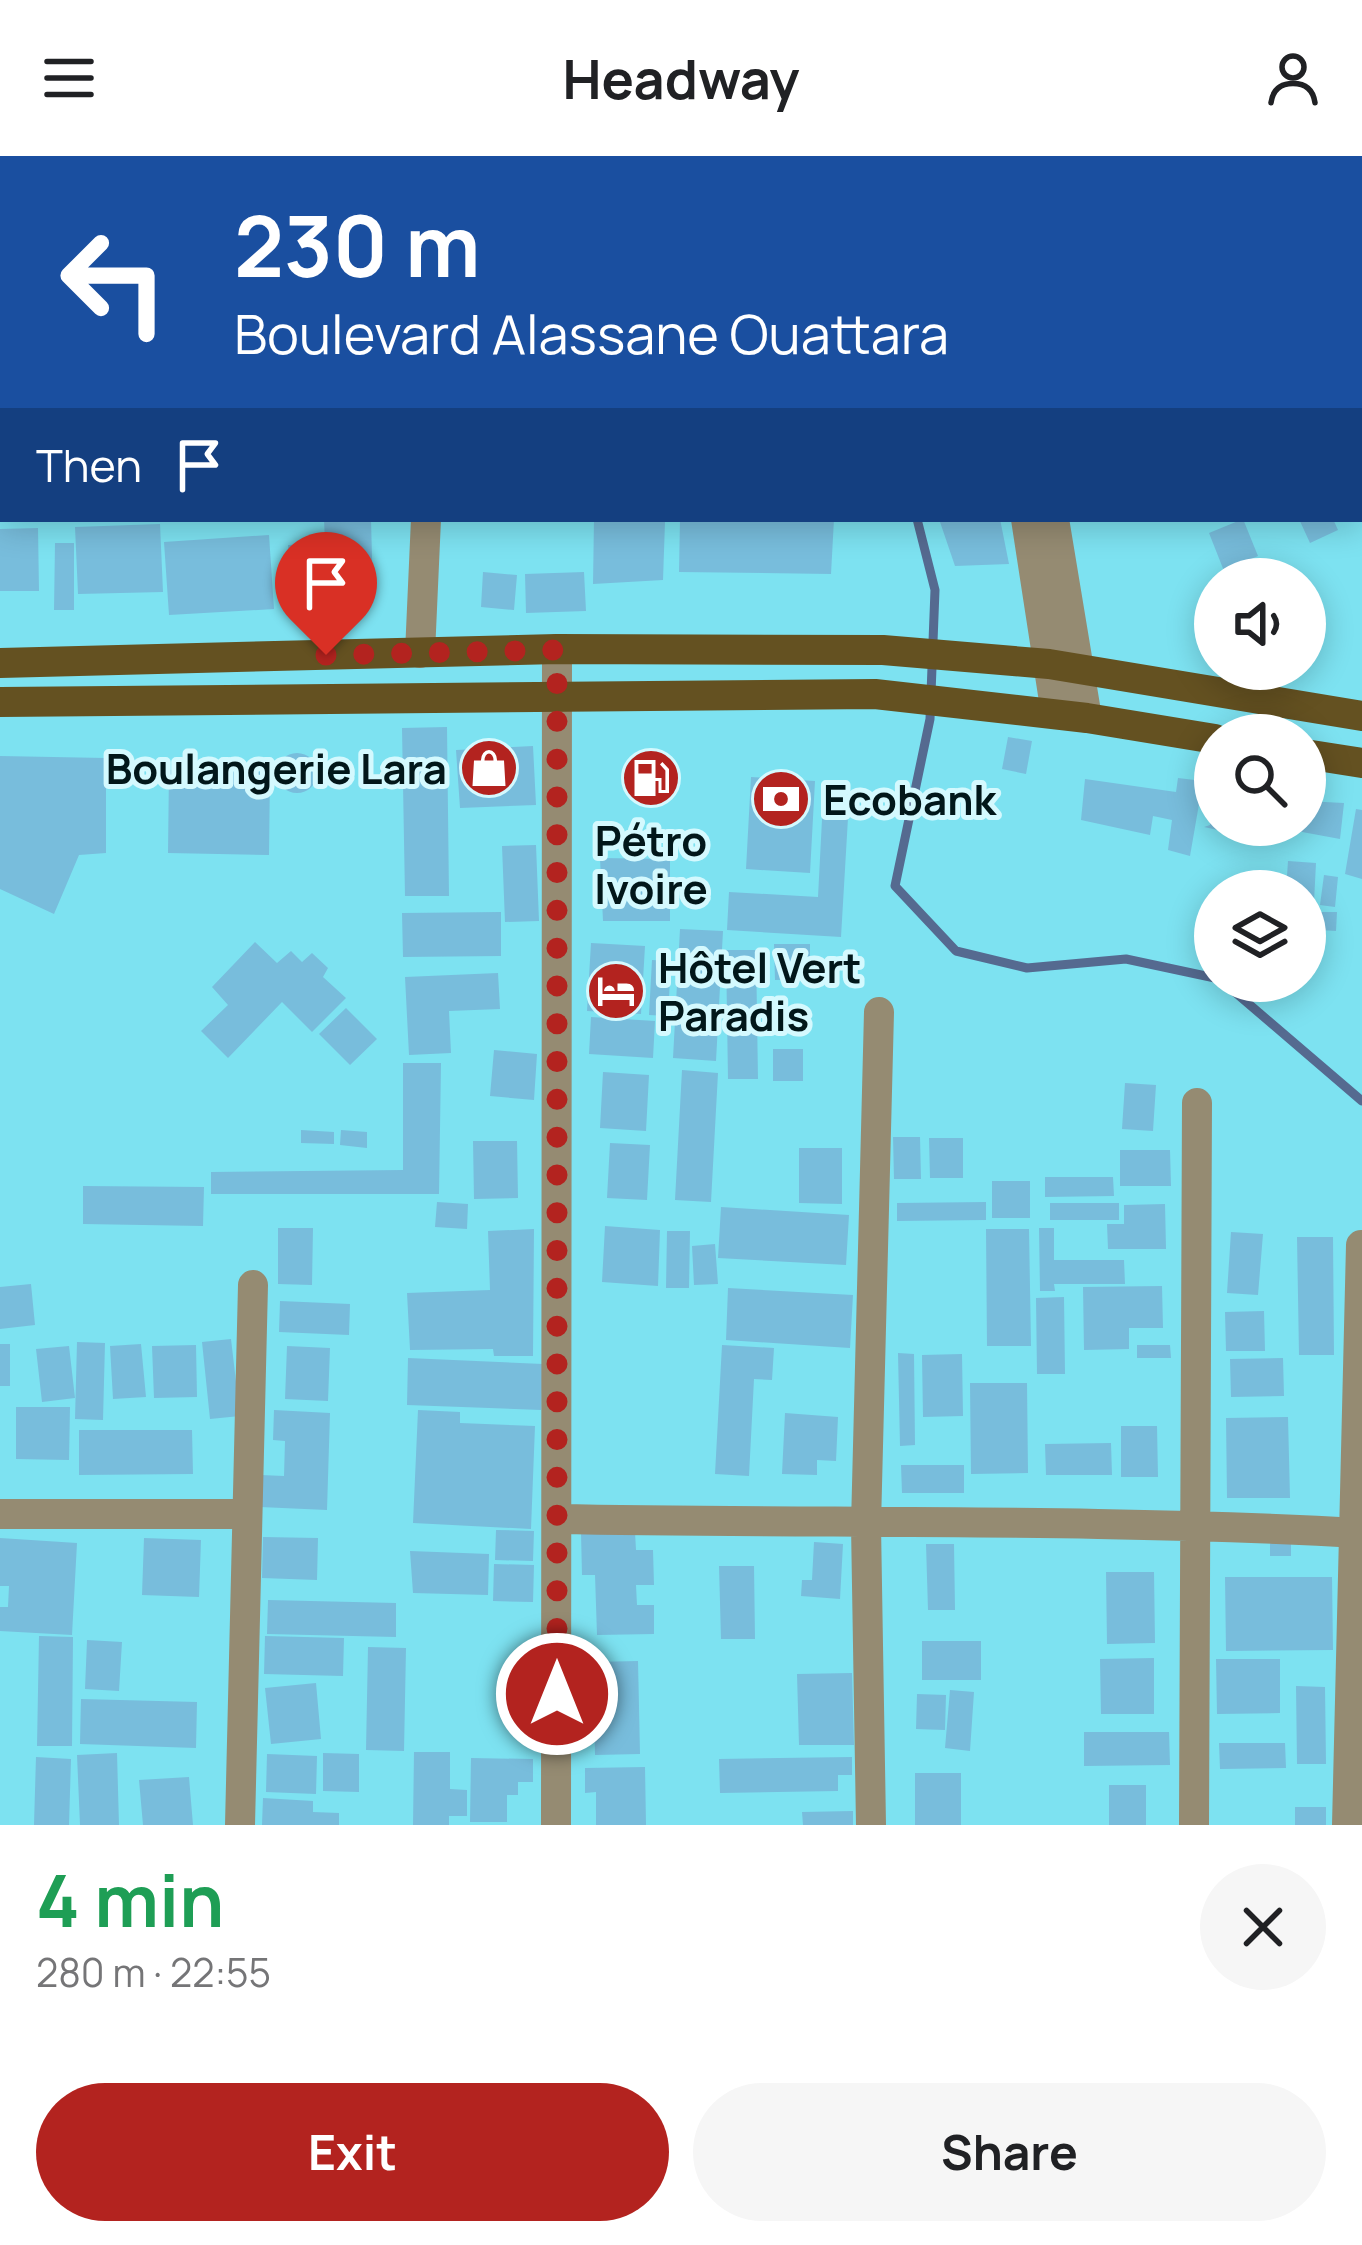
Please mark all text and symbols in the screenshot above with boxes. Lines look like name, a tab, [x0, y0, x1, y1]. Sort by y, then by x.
text: Headway	[563, 41, 799, 115]
icon: menu	[36, 45, 102, 111]
icon: person	[1260, 45, 1326, 111]
text: 230 m	[234, 187, 480, 302]
icon: left	[36, 204, 192, 360]
text: Boulevard Alassane Ouattara	[234, 296, 949, 370]
icon: arrive	[166, 432, 232, 498]
text: Then	[36, 434, 142, 496]
pin	[275, 532, 377, 655]
icon: arrive	[293, 550, 359, 616]
map controls	[1194, 558, 1326, 1002]
button: sound	[1194, 558, 1326, 690]
button: search	[1194, 714, 1326, 846]
shop icon: Boulangerie Lara	[458, 737, 520, 799]
place label: Boulangerie Lara	[106, 739, 447, 797]
fuel station icon: Pétro Ivoire	[620, 747, 682, 809]
bank icon: Ecobank	[750, 768, 812, 830]
place label: Ecobank	[823, 770, 997, 828]
place label: Pétro Ivoire	[594, 811, 708, 917]
button: layers	[1194, 870, 1326, 1002]
place label: Hôtel Vert Paradis	[658, 938, 861, 1044]
hotel icon: Hôtel Vert Paradis	[585, 960, 647, 1022]
position arrow	[494, 1631, 620, 1757]
text: 4 min	[36, 1850, 224, 1949]
button: close	[1200, 1864, 1326, 1990]
text: 280 m · 22:55	[36, 1945, 271, 1999]
button: Exit	[36, 2083, 669, 2221]
button: Share	[693, 2083, 1326, 2221]

